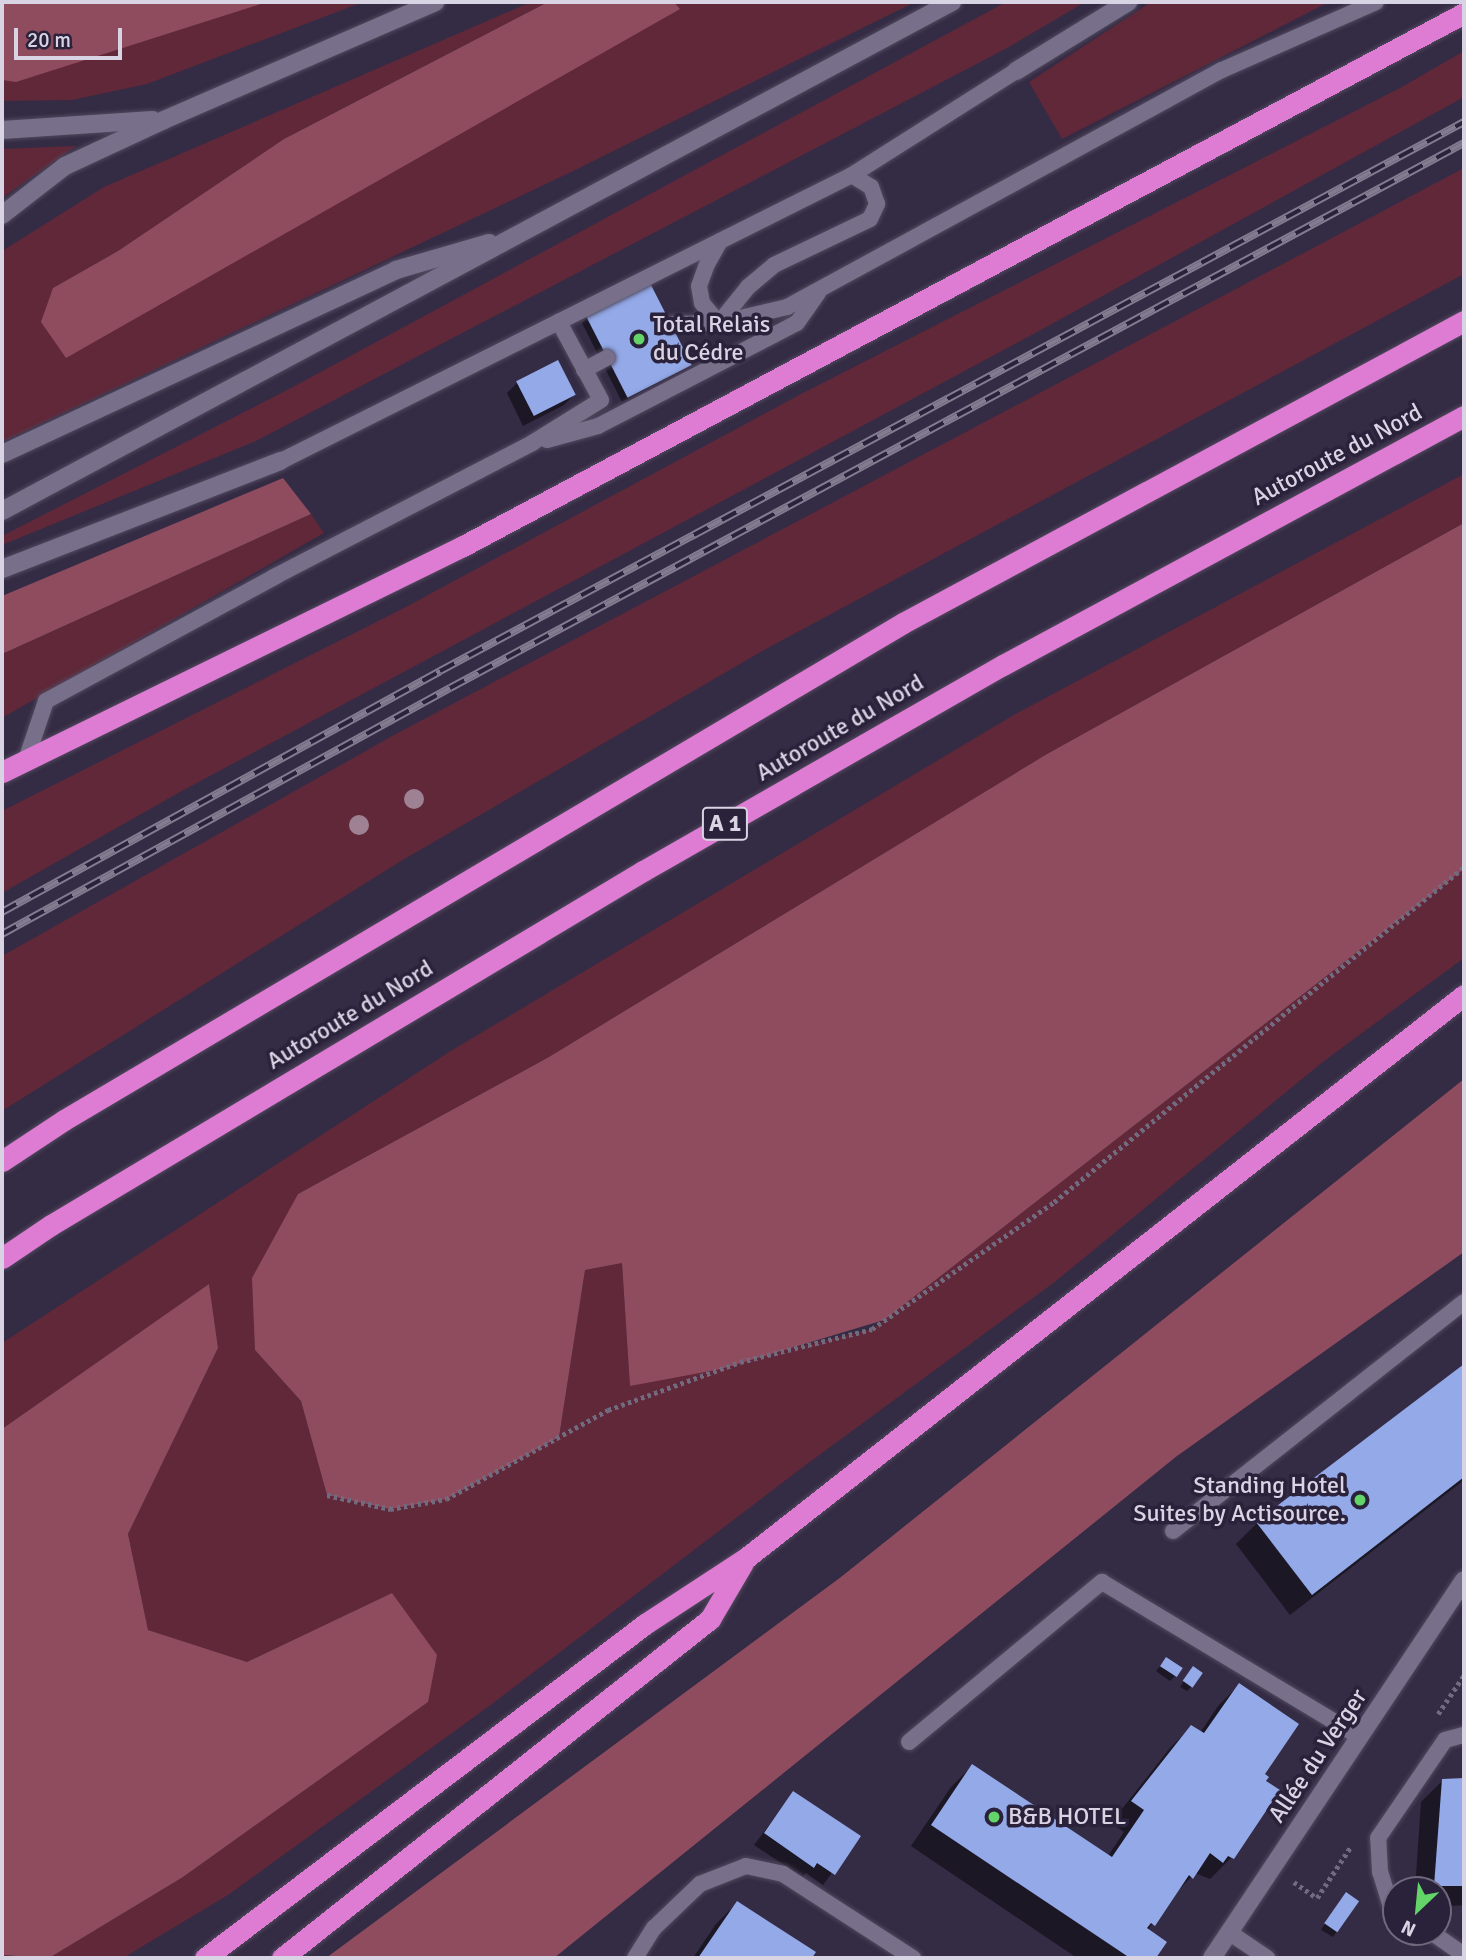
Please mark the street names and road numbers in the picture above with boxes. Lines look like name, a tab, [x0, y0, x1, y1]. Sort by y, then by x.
street label: Autoroute du Nord	[1247, 398, 1427, 512]
street label: Autoroute du Nord	[751, 668, 929, 788]
road number: A 1	[700, 804, 750, 844]
street label: Autoroute du Nord	[262, 954, 438, 1076]
street label: Allée du Verger	[1263, 1684, 1373, 1828]

